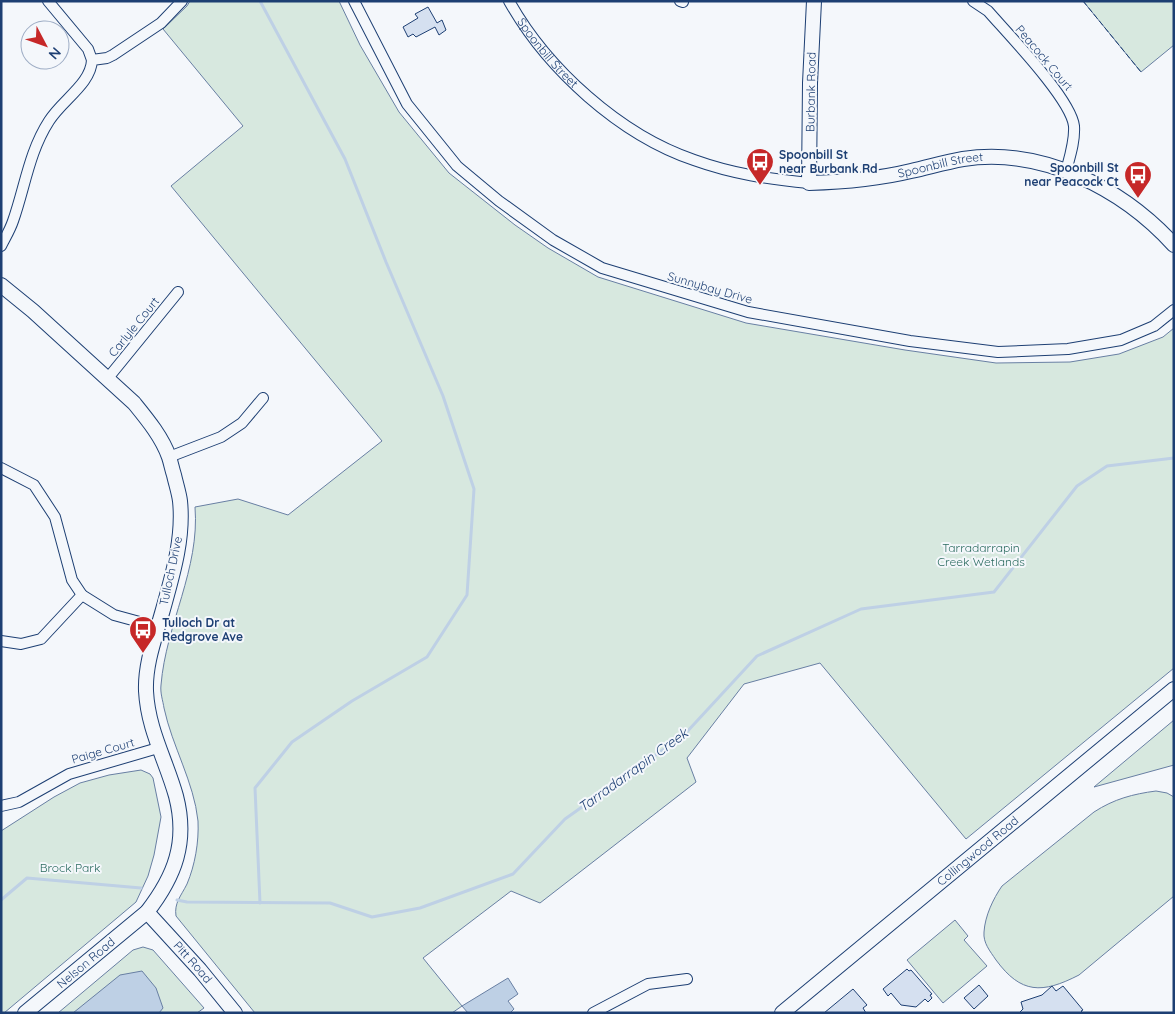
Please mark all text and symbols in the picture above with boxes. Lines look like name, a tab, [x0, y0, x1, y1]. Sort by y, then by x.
street label: Spoonbill Street	[514, 15, 582, 91]
north arrow	[20, 20, 70, 70]
street label: Peacock Court	[1013, 22, 1076, 94]
text: N	[45, 44, 65, 63]
street label: Burbank Road	[802, 52, 819, 132]
bus stop icon: Spoonbill St near Burbank Rd	[745, 147, 775, 186]
place label: Spoonbill St near Burbank Rd	[779, 147, 878, 176]
street label: Spoonbill Street	[896, 149, 983, 181]
place label: Spoonbill St near Peacock Ct	[1024, 160, 1119, 189]
bus stop icon: Spoonbill St near Peacock Ct	[1123, 160, 1153, 199]
street label: Sunnybay Drive	[666, 268, 755, 307]
street label: Carlyle Court	[105, 294, 162, 360]
street label: Tulloch Drive	[156, 535, 185, 607]
park label: Tarradarrapin Creek Wetlands	[937, 540, 1025, 569]
bus stop icon: Tulloch Dr at Redgrove Ave	[128, 615, 158, 654]
place label: Tulloch Dr at Redgrove Ave	[162, 615, 243, 644]
water label: Tarradarrapin Creek	[574, 723, 693, 816]
street label: Paige Court	[70, 734, 136, 767]
street label: Collingwood Road	[934, 813, 1021, 889]
park label: Brock Park	[40, 860, 100, 875]
street label: Nelson Road	[54, 934, 118, 991]
street label: Pitt Road	[171, 938, 216, 986]

